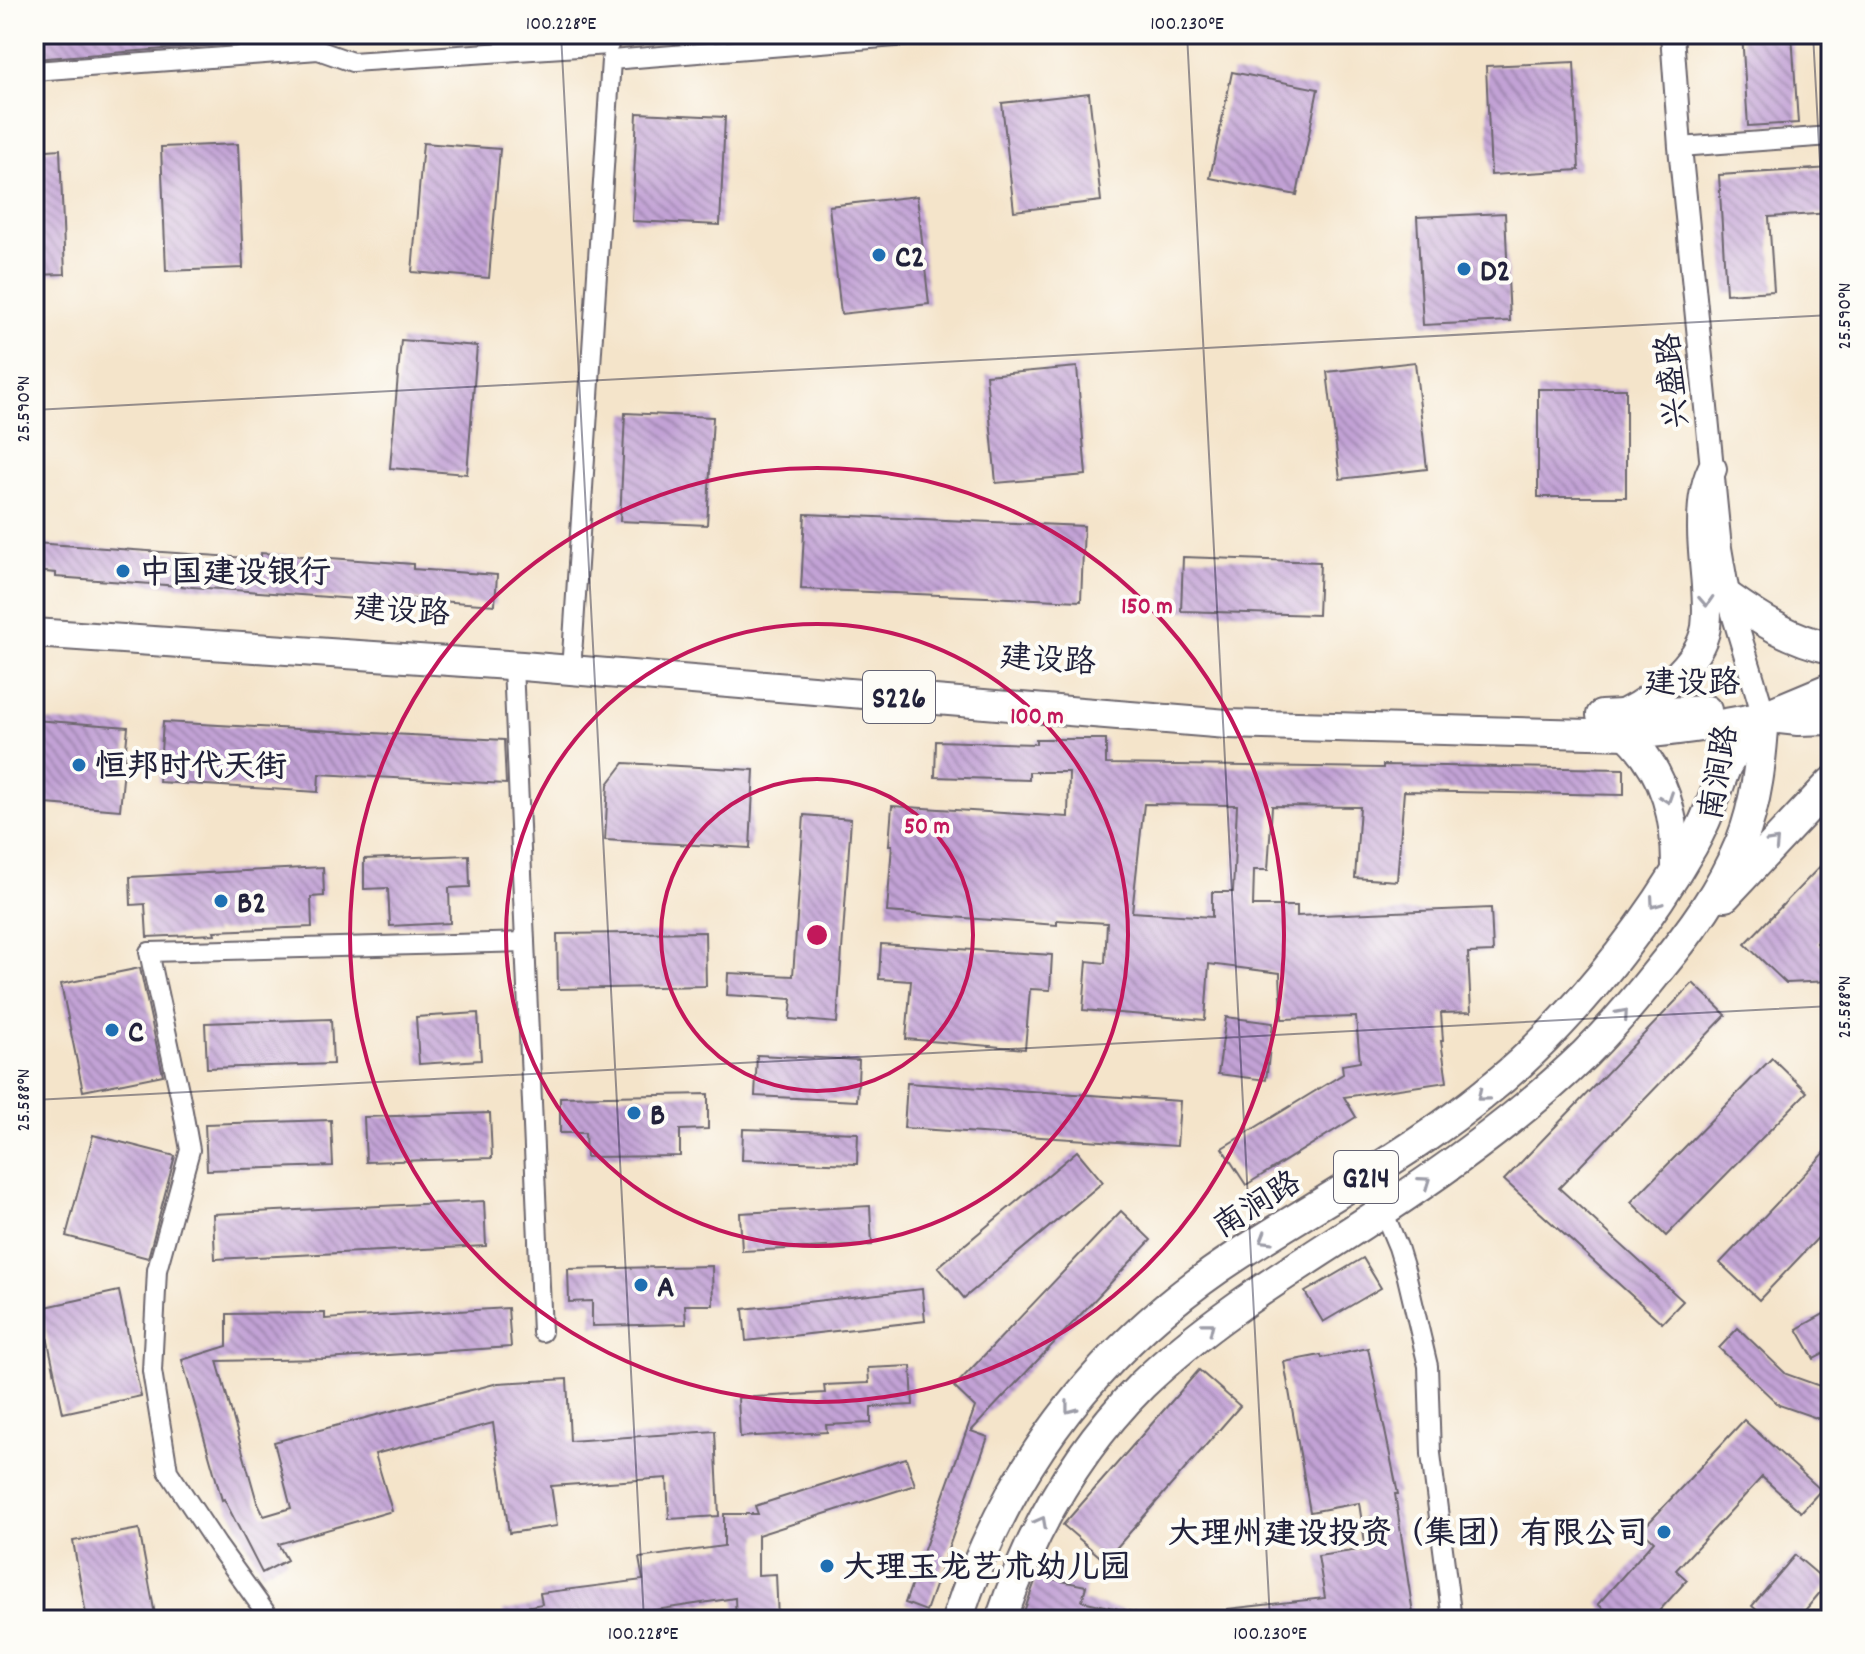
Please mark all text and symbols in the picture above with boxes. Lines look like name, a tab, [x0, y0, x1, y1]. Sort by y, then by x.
text: 100.228°E	[526, 11, 596, 39]
text: 100.230°E	[1150, 11, 1224, 39]
place label: C2	[895, 237, 925, 283]
marker: C2	[870, 246, 888, 264]
place label: D2	[1480, 251, 1511, 297]
marker: D2	[1455, 260, 1473, 278]
text: 25.590°N	[1832, 283, 1860, 349]
street label: 兴盛路	[1648, 330, 1704, 431]
text: 25.590°N	[11, 376, 39, 442]
place label: 中国建设银行	[139, 553, 331, 599]
marker: 中国建设银行	[114, 562, 132, 580]
street label: 建设路	[352, 588, 451, 640]
text: 150 m	[1121, 591, 1173, 625]
one-way arrow	[1697, 595, 1714, 608]
street label: 建设路	[998, 637, 1097, 689]
street label: 建设路	[1644, 663, 1740, 709]
road number: S226	[863, 671, 935, 723]
text: 100 m	[1010, 701, 1064, 735]
street label: 南涧路	[1691, 722, 1753, 824]
place label: 恒邦时代天街	[95, 747, 287, 793]
marker: 恒邦时代天街	[70, 756, 88, 774]
one-way arrow	[1657, 790, 1673, 804]
text: 50 m	[904, 811, 950, 845]
one-way arrow	[1765, 838, 1780, 852]
place label: B2	[237, 883, 266, 929]
marker: B2	[212, 892, 230, 910]
one-way arrow	[1650, 895, 1665, 909]
centre of rings	[803, 921, 831, 949]
text: 25.588°N	[1832, 976, 1860, 1038]
one-way arrow	[1613, 1008, 1627, 1023]
place label: C	[128, 1012, 144, 1058]
marker: C	[103, 1021, 121, 1039]
text: 25.588°N	[11, 1069, 39, 1131]
one-way arrow	[1477, 1087, 1492, 1101]
place label: B	[650, 1095, 665, 1141]
marker: B	[625, 1104, 643, 1122]
road number: G214	[1334, 1151, 1398, 1203]
street label: 南涧路	[1206, 1162, 1312, 1252]
one-way arrow	[1417, 1177, 1431, 1192]
one-way arrow	[1259, 1229, 1274, 1245]
place label: A	[657, 1267, 674, 1313]
marker: A	[632, 1276, 650, 1294]
one-way arrow	[1200, 1322, 1215, 1336]
one-way arrow	[1065, 1399, 1079, 1414]
place label: 大理州建设投资（集团）有限公司	[1168, 1514, 1648, 1560]
one-way arrow	[1032, 1516, 1047, 1531]
marker: 大理州建设投资（集团）有限公司	[1655, 1523, 1673, 1541]
place label: 大理玉龙艺术幼儿园	[843, 1548, 1131, 1594]
marker: 大理玉龙艺术幼儿园	[818, 1557, 836, 1575]
text: 100.228°E	[608, 1621, 678, 1649]
text: 100.230°E	[1233, 1621, 1307, 1649]

